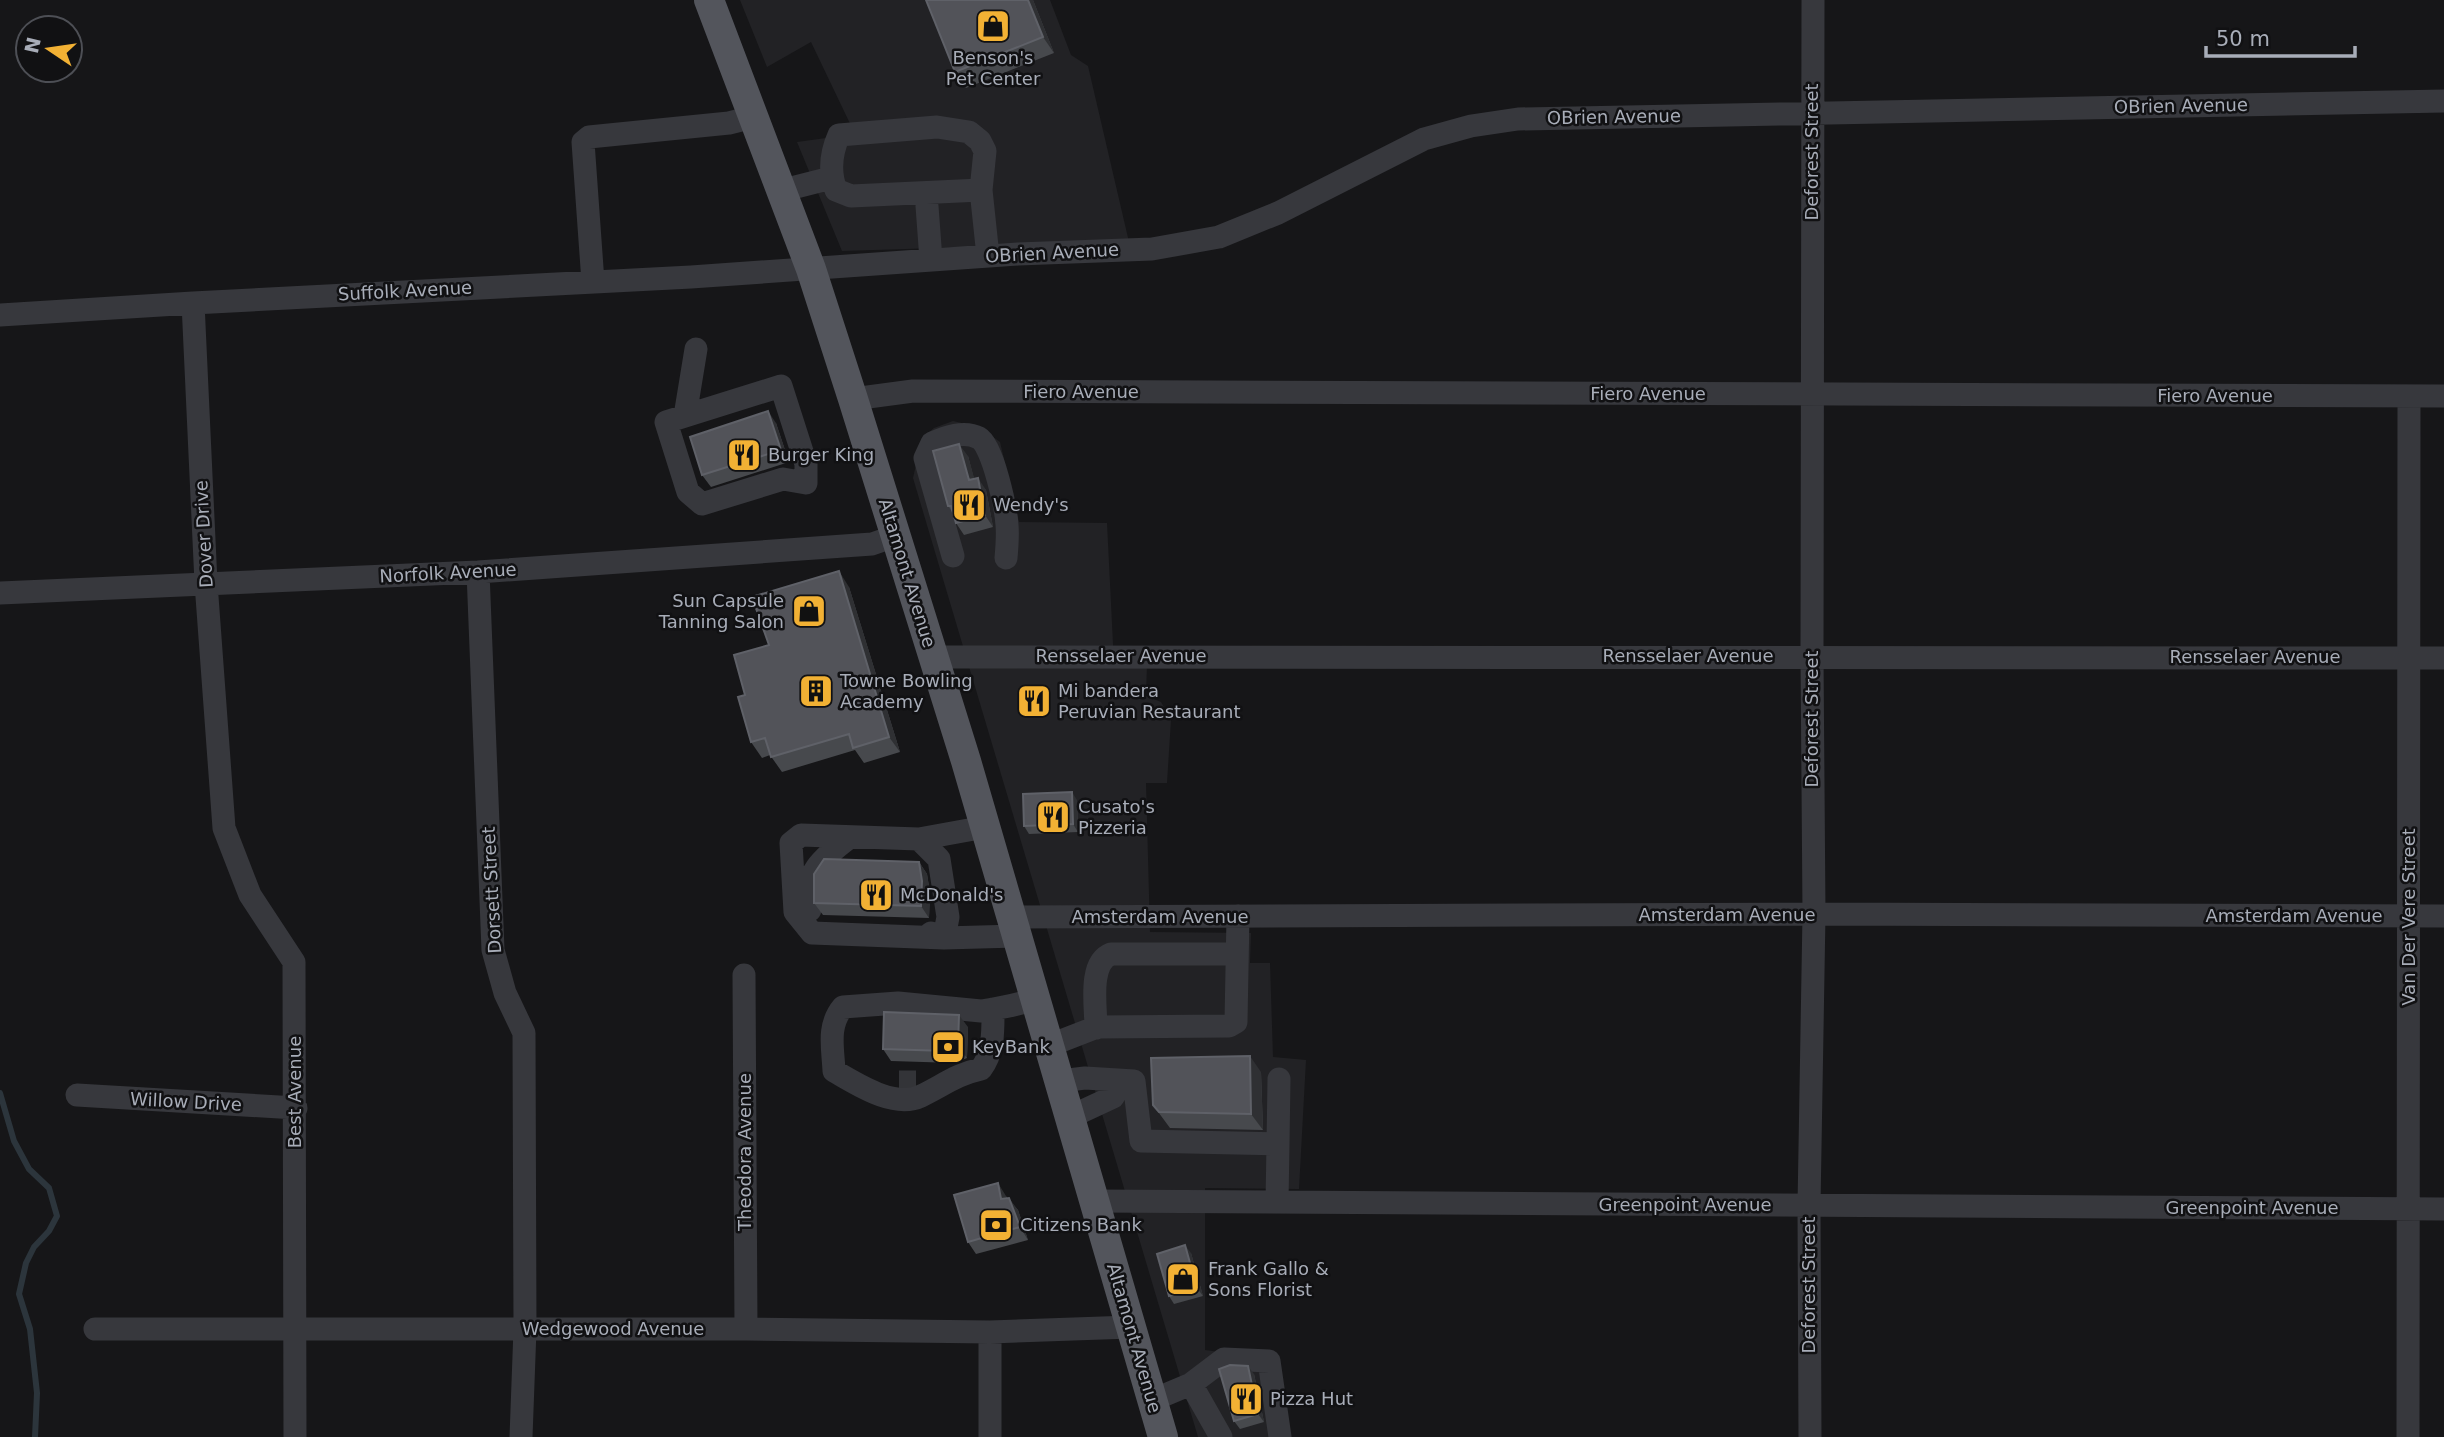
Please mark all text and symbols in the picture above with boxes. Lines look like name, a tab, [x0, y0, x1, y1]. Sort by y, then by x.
shop icon: Benson's Pet Center	[974, 7, 1012, 45]
north arrow	[14, 14, 84, 84]
scale bar	[2206, 14, 2355, 58]
text: 50 m	[2216, 27, 2270, 51]
text: N	[20, 35, 45, 55]
place label: Benson's Pet Center	[946, 47, 1041, 89]
street label: Deforest Street	[1801, 83, 1822, 221]
street label: OBrien Avenue	[2114, 94, 2248, 117]
street label: OBrien Avenue	[1547, 105, 1681, 128]
street label: OBrien Avenue	[985, 239, 1119, 266]
street label: Suffolk Avenue	[337, 277, 473, 305]
street label: Fiero Avenue	[1023, 381, 1139, 402]
street label: Fiero Avenue	[1590, 383, 1706, 404]
street label: Fiero Avenue	[2157, 385, 2273, 406]
restaurant icon: Burger King	[725, 436, 763, 474]
place label: Burger King	[768, 444, 874, 465]
street label: Dover Drive	[190, 480, 217, 588]
restaurant icon: Wendy's	[950, 486, 988, 524]
place label: Wendy's	[993, 494, 1069, 515]
street label: Altamont Avenue	[875, 496, 940, 650]
street label: Norfolk Avenue	[379, 558, 517, 587]
place label: Sun Capsule Tanning Salon	[658, 590, 784, 632]
shop icon: Sun Capsule Tanning Salon	[790, 592, 828, 630]
street label: Rensselaer Avenue	[1035, 645, 1207, 666]
street label: Rensselaer Avenue	[1602, 645, 1774, 666]
street label: Rensselaer Avenue	[2169, 646, 2341, 667]
street label: Deforest Street	[1801, 650, 1822, 788]
place label: Towne Bowling Academy	[839, 670, 973, 712]
building icon: Towne Bowling Academy	[797, 672, 835, 710]
place label: Mi bandera Peruvian Restaurant	[1058, 680, 1240, 722]
restaurant icon: Mi bandera Peruvian Restaurant	[1015, 682, 1053, 720]
place label: Cusato's Pizzeria	[1078, 796, 1155, 838]
restaurant icon: Cusato's Pizzeria	[1034, 798, 1072, 836]
street label: Dorsett Street	[478, 826, 505, 954]
street label: Van Der Vere Street	[2398, 828, 2419, 1006]
restaurant icon: McDonald's	[857, 876, 895, 914]
place label: McDonald's	[900, 884, 1004, 905]
street label: Amsterdam Avenue	[1638, 904, 1816, 925]
street label: Amsterdam Avenue	[2205, 905, 2383, 926]
street label: Amsterdam Avenue	[1071, 906, 1249, 927]
bank icon: KeyBank	[929, 1028, 967, 1066]
street label: Best Avenue	[284, 1036, 305, 1148]
place label: KeyBank	[972, 1036, 1050, 1057]
street label: Theodora Avenue	[734, 1073, 755, 1232]
street label: Willow Drive	[130, 1088, 242, 1115]
street label: Greenpoint Avenue	[1598, 1194, 1772, 1215]
street label: Greenpoint Avenue	[2165, 1197, 2339, 1218]
bank icon: Citizens Bank	[977, 1206, 1015, 1244]
place label: Citizens Bank	[1020, 1214, 1142, 1235]
street label: Deforest Street	[1798, 1216, 1819, 1354]
place label: Frank Gallo & Sons Florist	[1208, 1258, 1329, 1300]
street label: Altamont Avenue	[1103, 1260, 1166, 1415]
shop icon: Frank Gallo & Sons Florist	[1164, 1260, 1202, 1298]
street label: Wedgewood Avenue	[522, 1318, 704, 1339]
restaurant icon: Pizza Hut	[1227, 1380, 1265, 1418]
place label: Pizza Hut	[1270, 1388, 1353, 1409]

